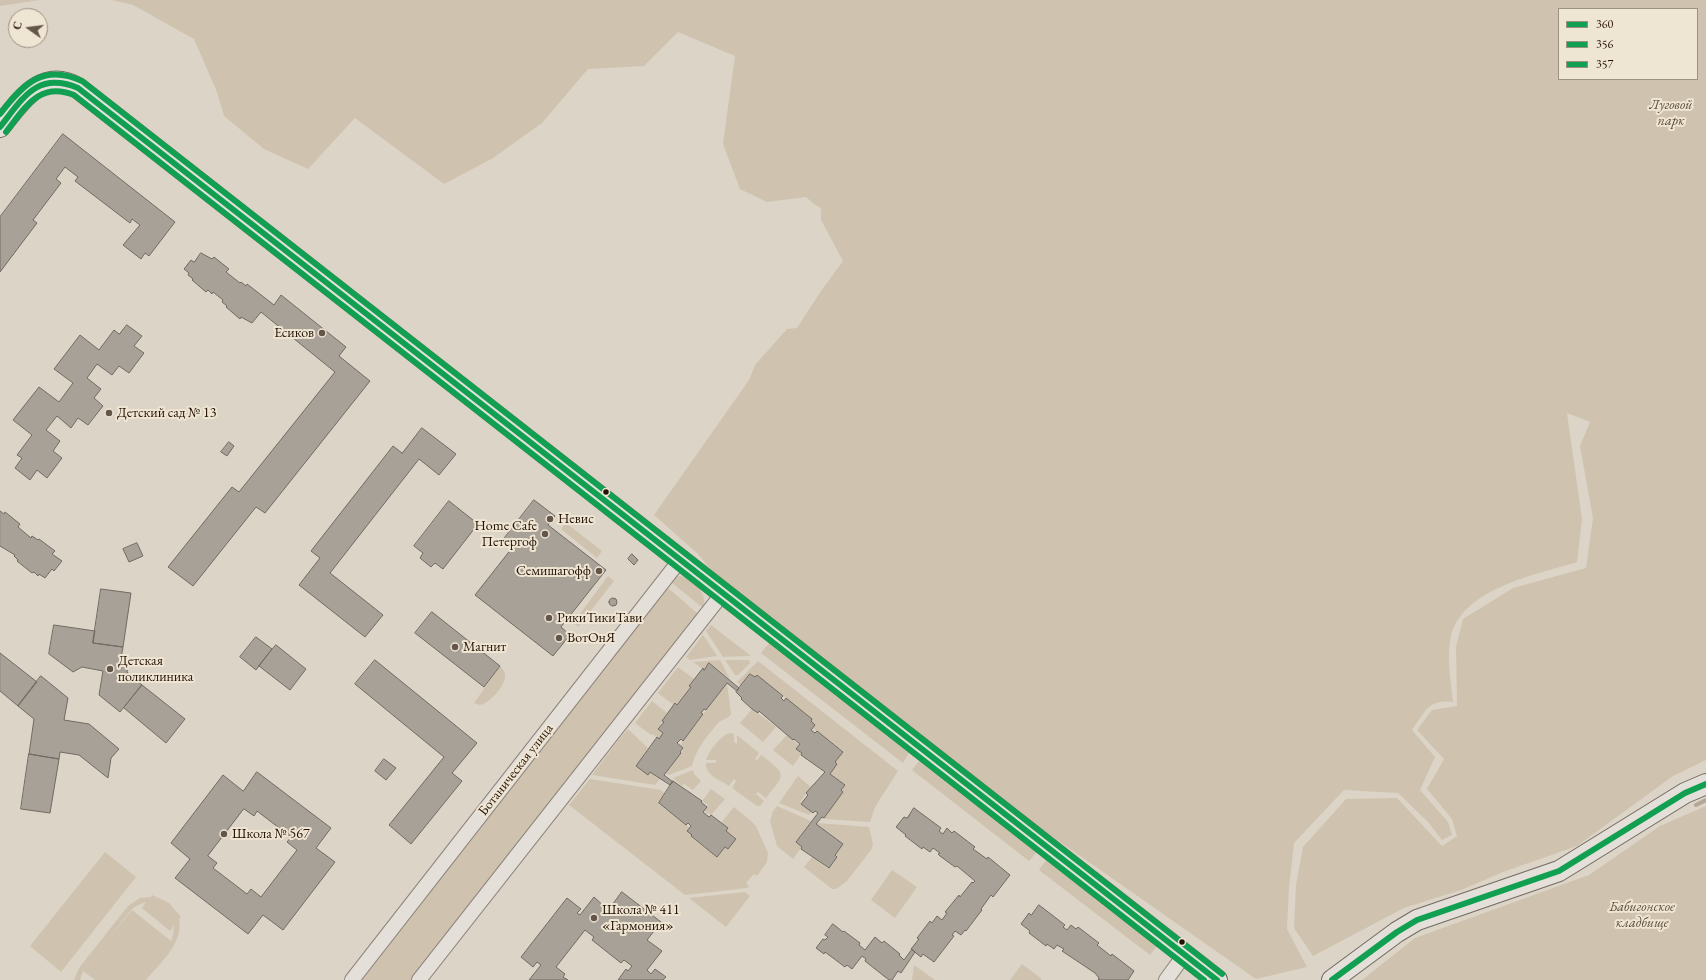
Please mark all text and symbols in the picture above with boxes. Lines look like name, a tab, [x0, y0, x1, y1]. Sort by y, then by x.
north arrow	[8, 8, 48, 48]
legend	[1558, 8, 1698, 80]
text: 360	[1596, 16, 1613, 32]
text: С	[10, 20, 25, 31]
text: 356	[1596, 36, 1613, 52]
text: 357	[1596, 56, 1613, 72]
park label: Луговой парк	[1650, 97, 1692, 130]
place label: Есиков	[274, 325, 314, 341]
marker: Есиков	[317, 328, 327, 338]
place label: Детский сад № 13	[117, 405, 216, 421]
marker: Детский сад № 13	[104, 408, 114, 418]
unlabelled marker	[601, 487, 611, 497]
place label: Невис	[558, 511, 594, 527]
marker: Невис	[545, 514, 555, 524]
place label: Home Cafe Петергоф	[474, 518, 537, 550]
marker: Home Cafe Петергоф	[540, 529, 550, 539]
place label: Семишагофф	[516, 563, 591, 579]
marker: Семишагофф	[594, 566, 604, 576]
place label: РикиТикиТави	[557, 610, 642, 626]
marker: РикиТикиТави	[544, 613, 554, 623]
place label: ВотОнЯ	[567, 630, 615, 646]
marker: ВотОнЯ	[554, 633, 564, 643]
place label: Магнит	[463, 639, 506, 655]
marker: Магнит	[450, 642, 460, 652]
place label: Детская поликлиника	[118, 653, 193, 686]
marker: Детская поликлиника	[105, 664, 115, 674]
street label: Ботаническая улица	[475, 721, 557, 819]
place label: Школа № 567	[232, 826, 310, 842]
marker: Школа № 567	[219, 829, 229, 839]
park label: Бабигонское кладбище	[1609, 899, 1675, 932]
place label: Школа № 411 «Гармония»	[602, 902, 680, 934]
marker: Школа № 411 «Гармония»	[589, 913, 599, 923]
unlabelled marker	[1177, 937, 1187, 947]

